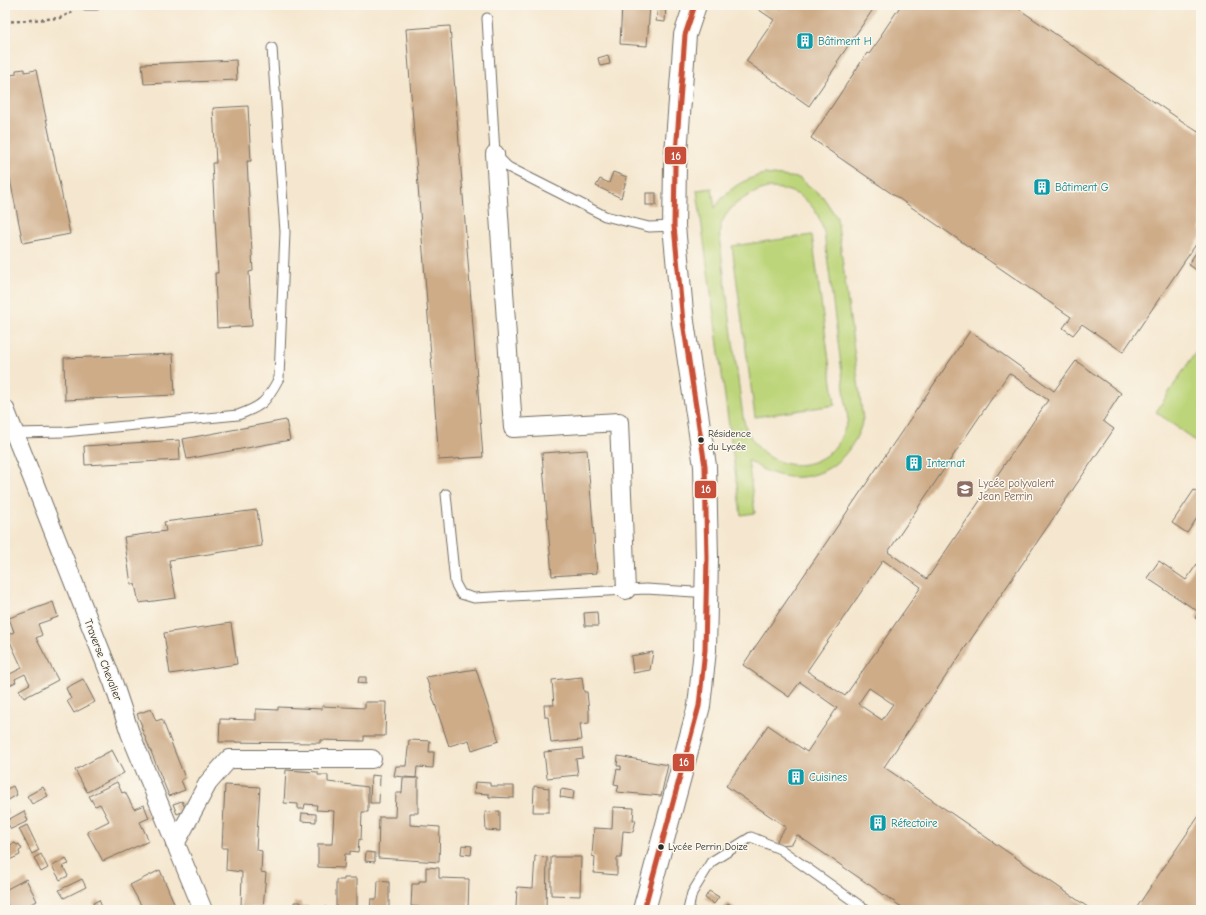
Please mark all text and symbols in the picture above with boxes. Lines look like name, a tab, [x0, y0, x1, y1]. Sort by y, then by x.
building icon: Bâtiment H	[795, 31, 815, 51]
place label: Bâtiment H	[818, 35, 872, 48]
line badge: 16	[664, 146, 687, 165]
text: 16	[671, 150, 681, 163]
building icon: Bâtiment G	[1032, 177, 1052, 197]
place label: Bâtiment G	[1055, 181, 1109, 194]
place label: Résidence du Lycée	[708, 428, 751, 453]
marker: Résidence du Lycée	[696, 435, 706, 445]
building icon: Internat	[904, 453, 924, 473]
place label: Internat	[927, 457, 966, 470]
place label: Lycée polyvalent Jean Perrin	[978, 477, 1055, 503]
school or university icon: Lycée polyvalent Jean Perrin	[955, 479, 975, 499]
line badge: 16	[694, 480, 717, 499]
text: 16	[701, 483, 711, 496]
street label: Traverse Chevalier	[81, 617, 125, 703]
line badge: 16	[672, 753, 695, 772]
text: 16	[679, 756, 689, 769]
building icon: Cuisines	[786, 767, 806, 787]
place label: Cuisines	[809, 771, 848, 784]
building icon: Réfectoire	[868, 813, 888, 833]
place label: Réfectoire	[891, 817, 938, 830]
place label: Lycée Perrin Doize	[668, 841, 748, 853]
marker: Lycée Perrin Doize	[656, 842, 666, 852]

